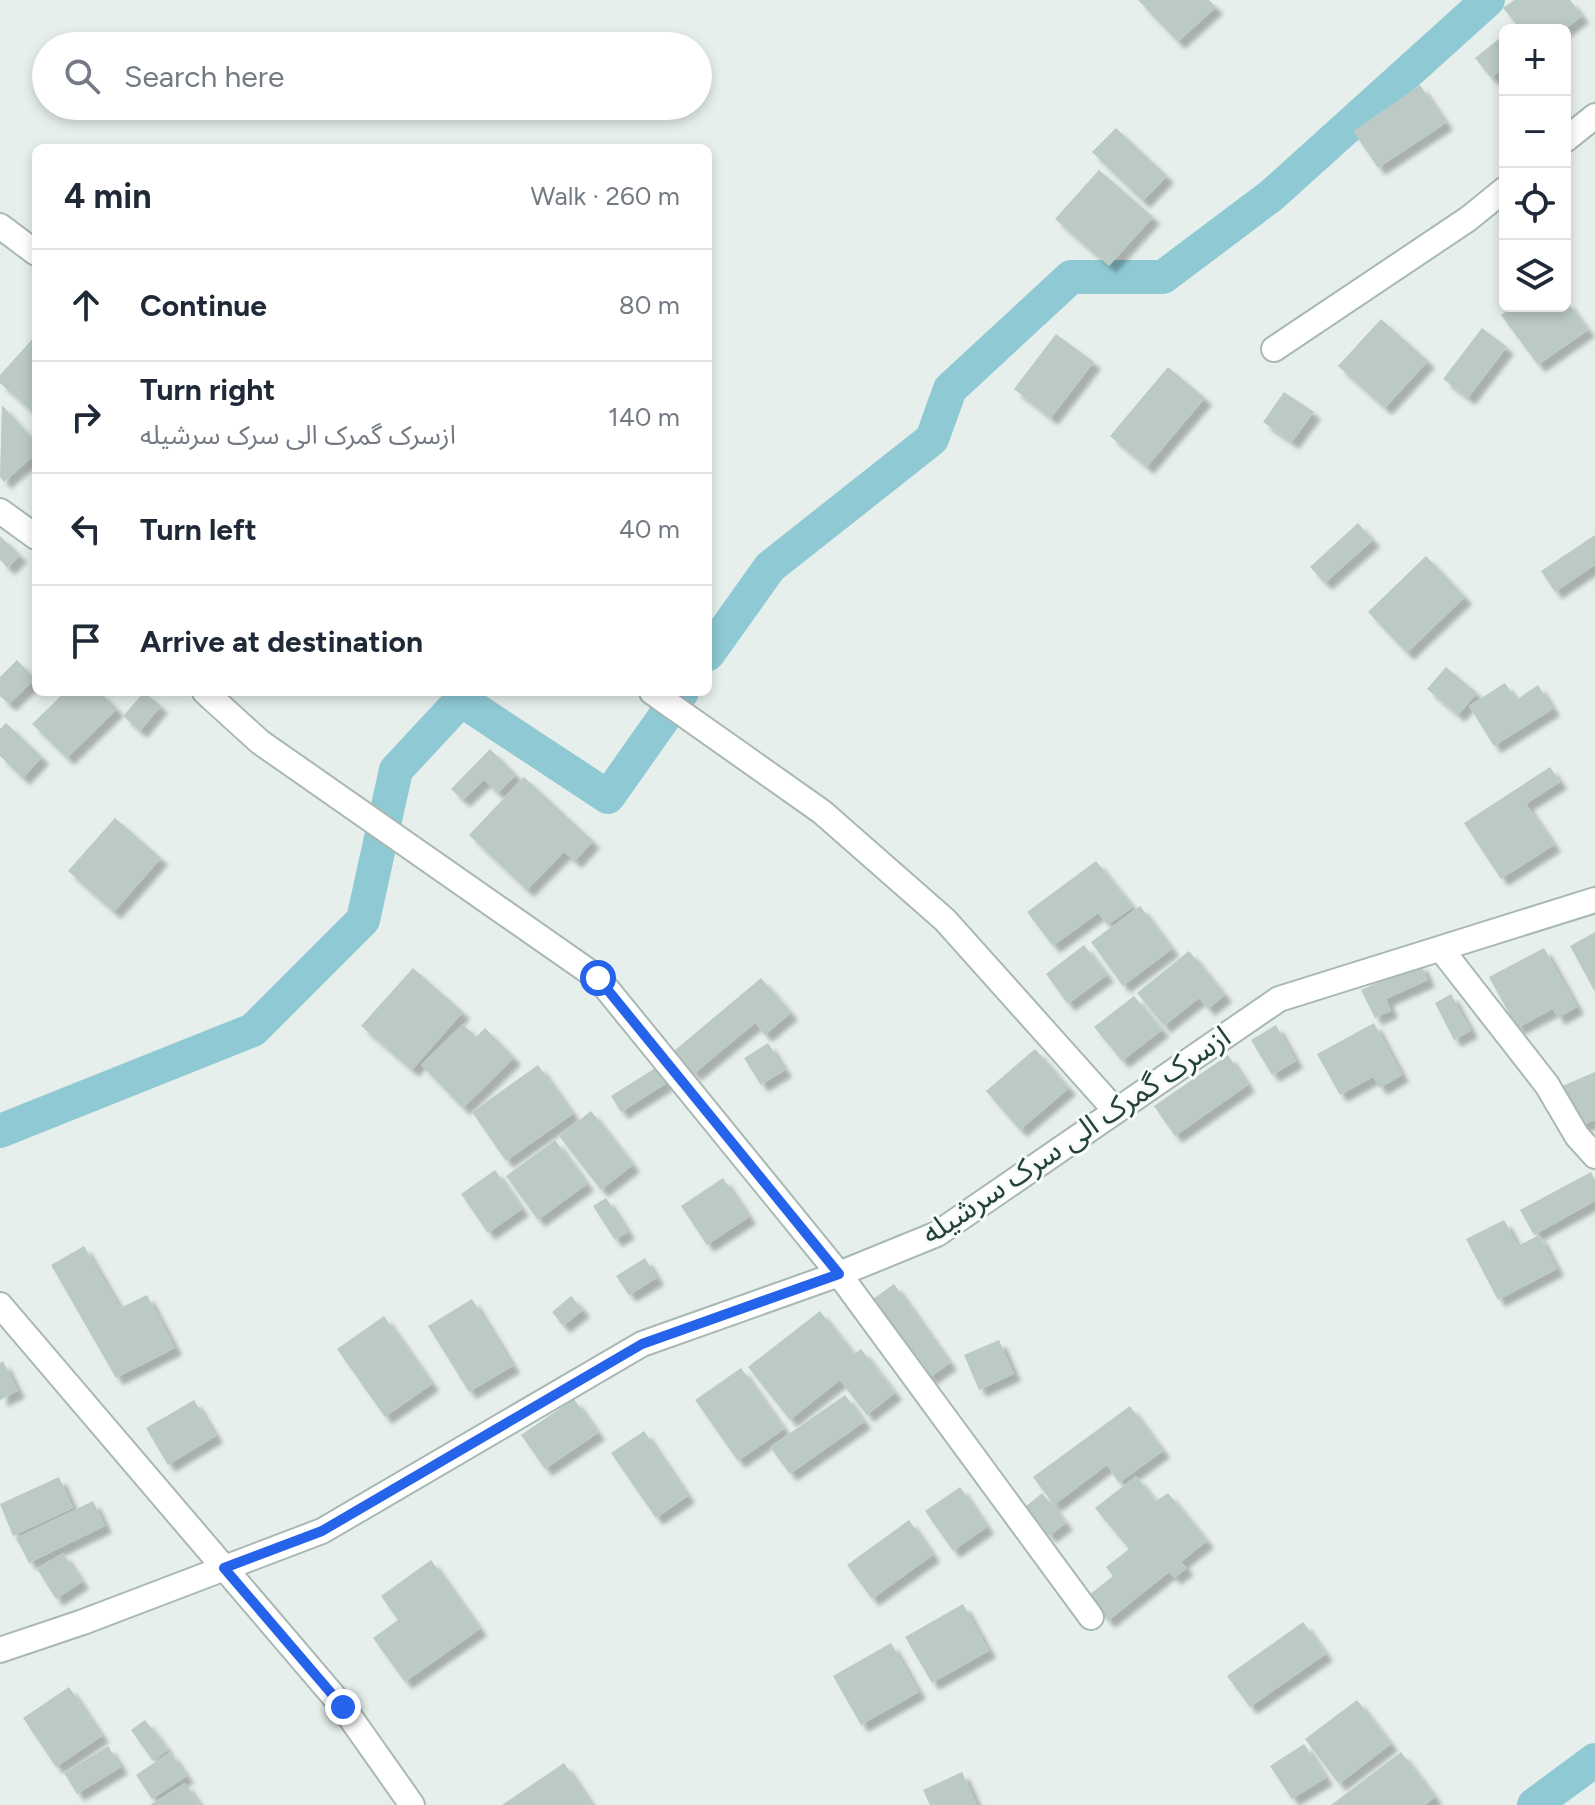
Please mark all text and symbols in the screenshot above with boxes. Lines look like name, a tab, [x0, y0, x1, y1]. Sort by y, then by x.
map controls	[1499, 24, 1571, 312]
button: +	[1499, 24, 1571, 96]
search box	[32, 32, 712, 120]
icon: search	[60, 54, 104, 98]
text: Search here	[124, 58, 284, 95]
button: −	[1499, 96, 1571, 168]
button: locate	[1499, 168, 1571, 240]
text: 4 min	[64, 176, 151, 217]
text: Walk · 260 m	[531, 180, 680, 212]
button: layers	[1499, 240, 1571, 312]
icon: ahead	[64, 283, 108, 327]
text: Continue	[140, 287, 267, 324]
text: 80 m	[619, 289, 680, 321]
text: Turn right	[140, 371, 275, 408]
icon: right	[64, 395, 108, 439]
text: 140 m	[608, 401, 680, 433]
text: ازسرک گمرک الی سرک سرشیله	[140, 419, 456, 451]
icon: left	[64, 507, 108, 551]
text: Turn left	[140, 511, 257, 548]
text: 40 m	[619, 513, 680, 545]
icon: arrive	[64, 619, 108, 663]
text: Arrive at destination	[140, 623, 423, 660]
route start	[580, 960, 616, 996]
street label: ازسرک گمرک الی سرک سرشیله	[914, 1017, 1237, 1252]
route end	[325, 1689, 361, 1725]

